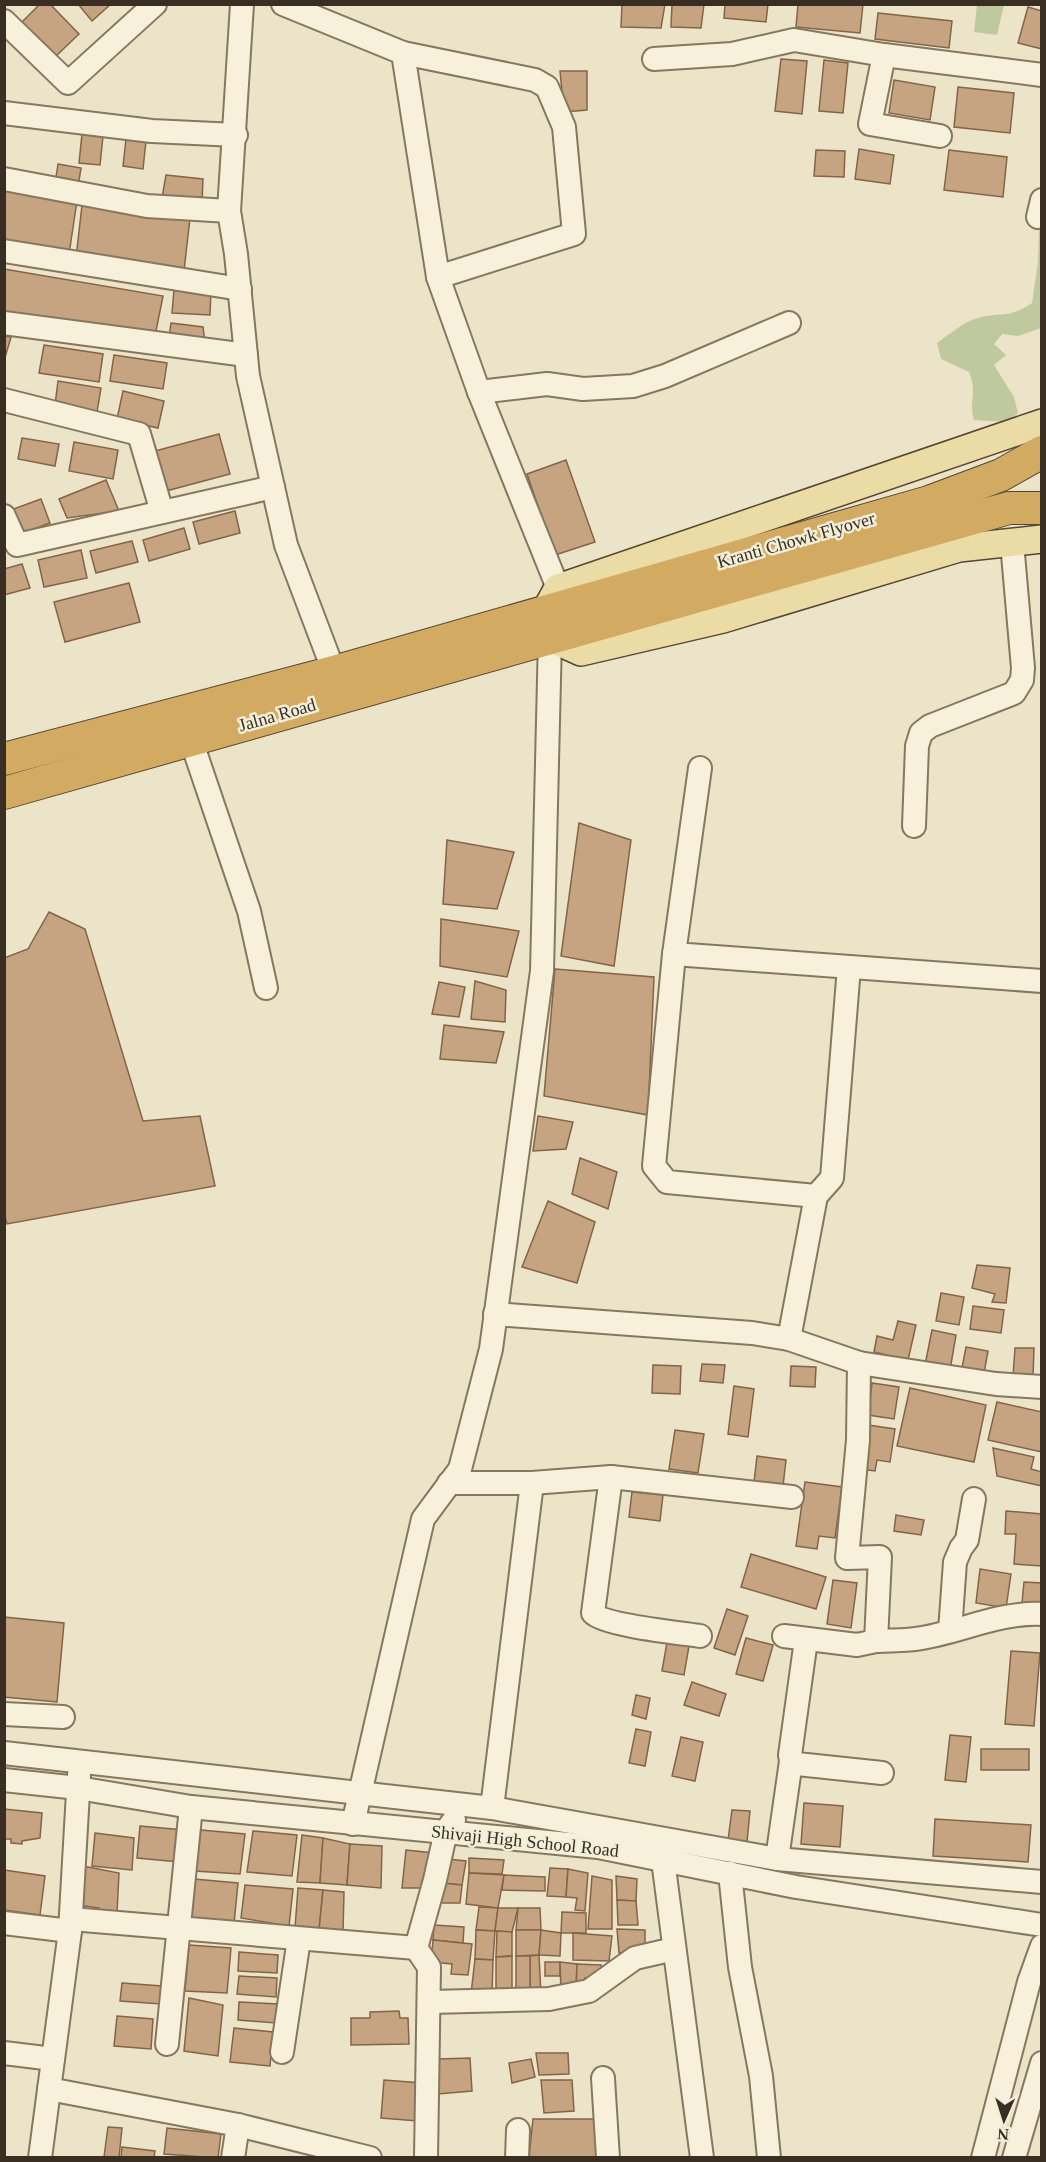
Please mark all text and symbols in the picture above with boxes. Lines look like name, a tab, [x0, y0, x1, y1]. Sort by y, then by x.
street label: Kranti Chowk Flyover	[715, 508, 877, 572]
street label: Jalna Road	[236, 694, 318, 736]
street label: Shivaji High School Road	[430, 1821, 620, 1861]
north arrow	[974, 2090, 1034, 2150]
text: N	[997, 2126, 1009, 2143]

